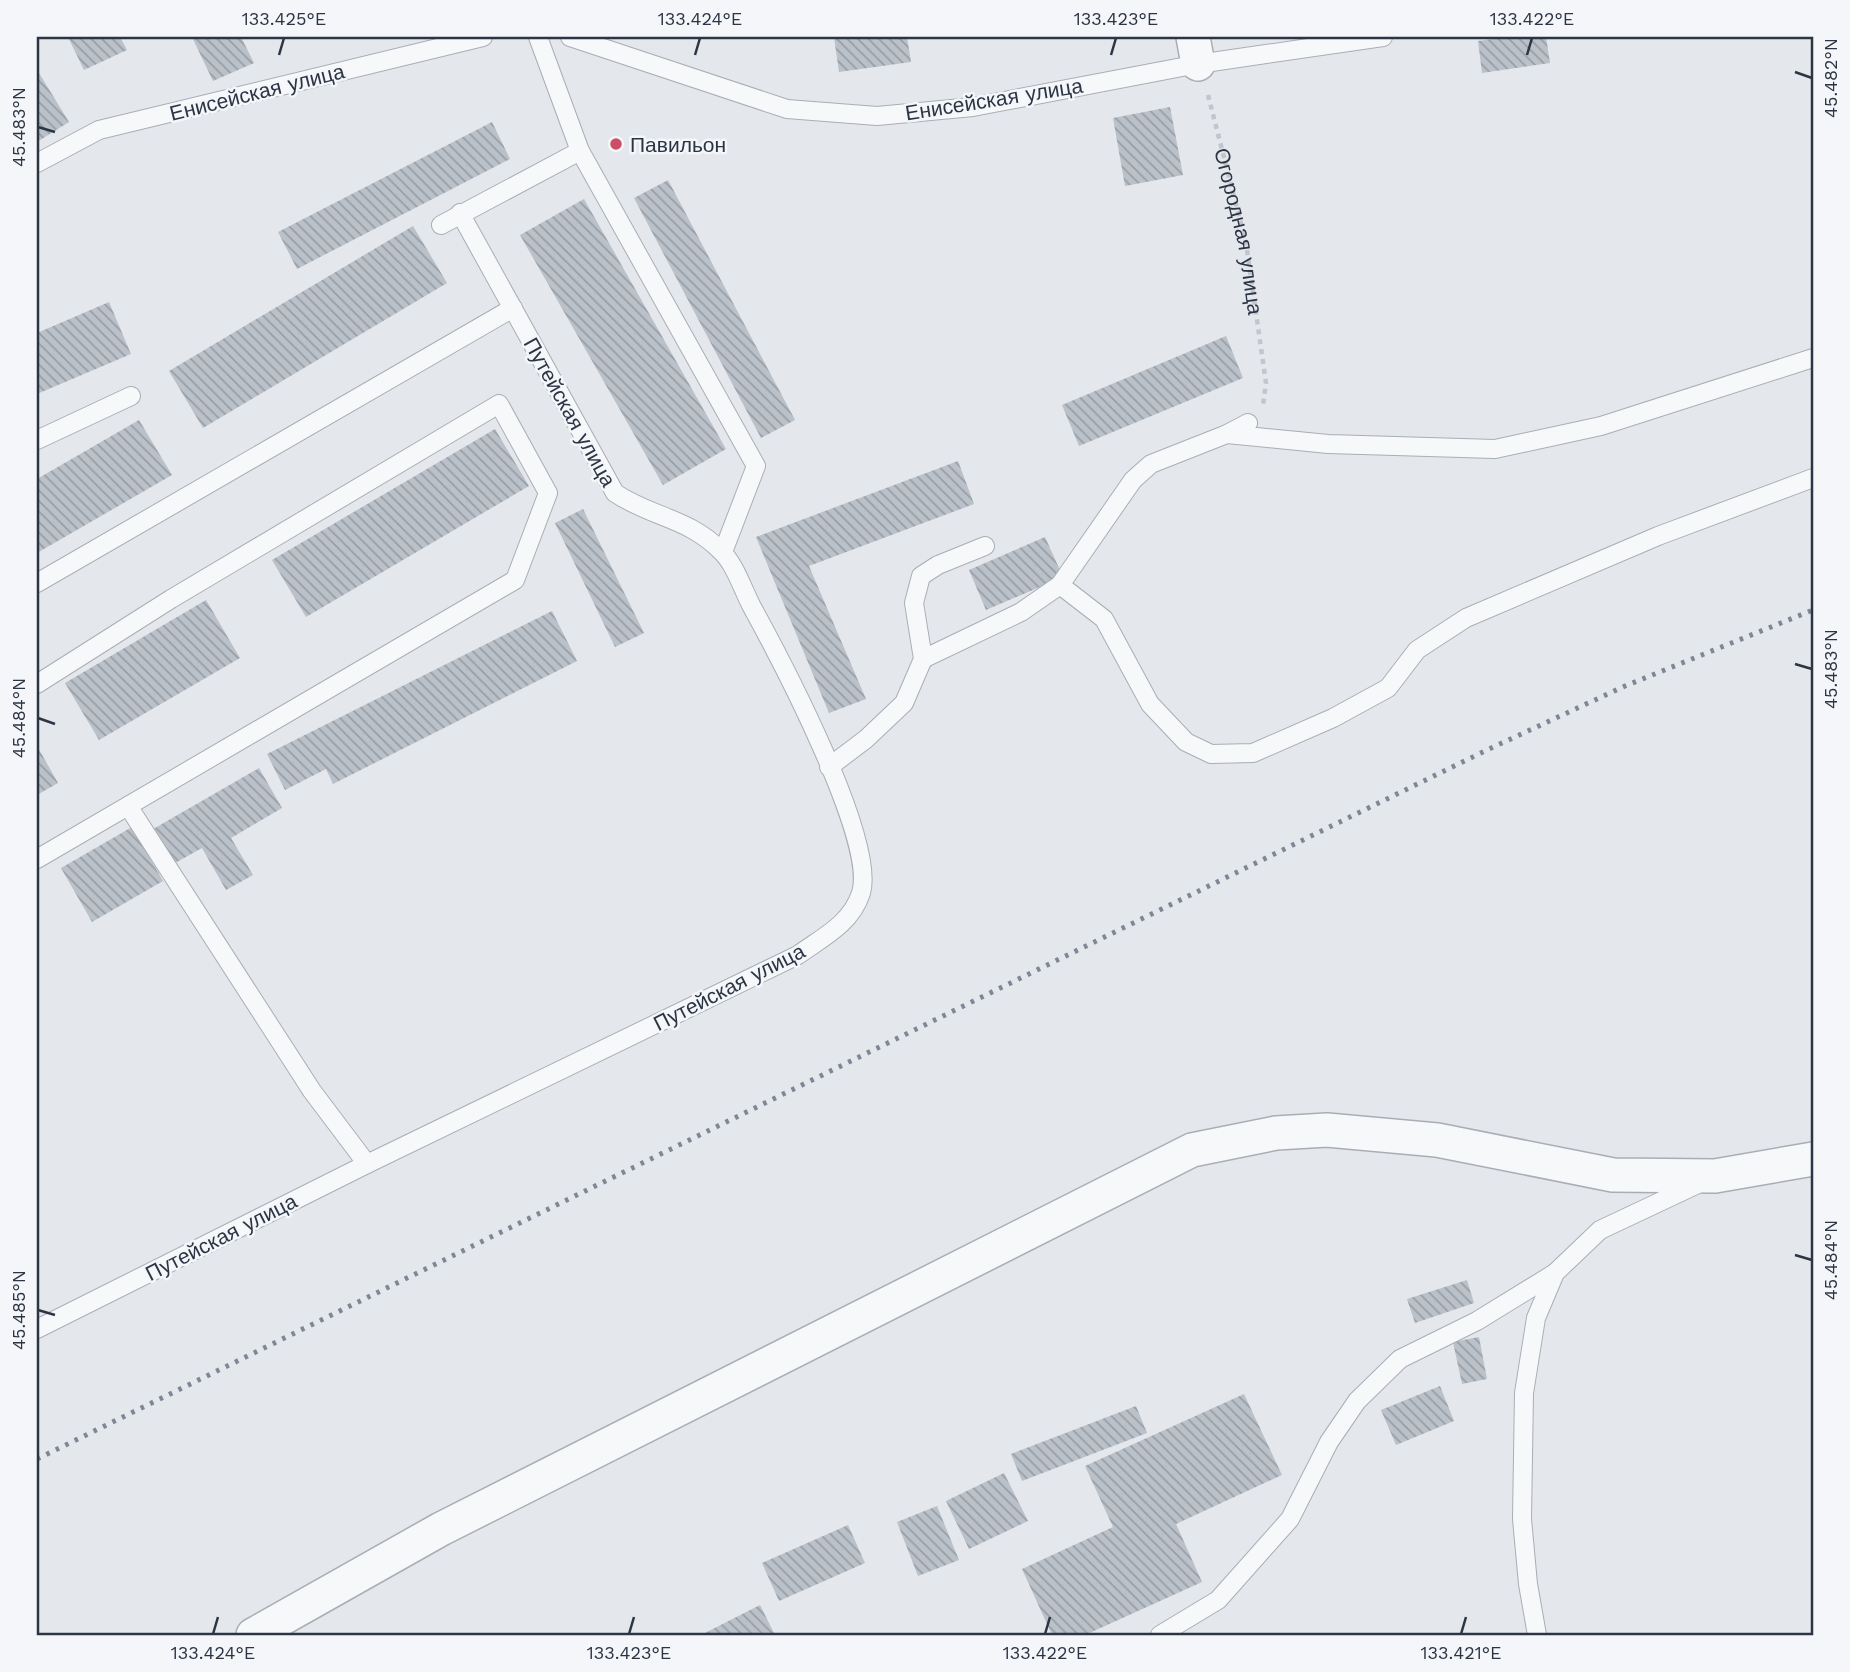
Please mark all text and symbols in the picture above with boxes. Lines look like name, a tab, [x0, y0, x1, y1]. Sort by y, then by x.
text: 133.425°E	[242, 8, 326, 29]
text: 133.424°E	[658, 8, 742, 29]
text: 133.423°E	[1074, 8, 1158, 29]
text: 133.422°E	[1490, 8, 1574, 29]
text: 45.482°N	[1820, 38, 1841, 118]
street label: Енисейская улица	[167, 58, 347, 126]
street label: Енисейская улица	[903, 73, 1085, 125]
text: 45.483°N	[8, 87, 29, 167]
place label: Павильон	[630, 132, 726, 157]
marker: Павильон	[608, 136, 624, 152]
street label: Огородная улица	[1210, 145, 1269, 317]
street label: Путейская улица	[519, 333, 621, 491]
text: 45.483°N	[1820, 629, 1841, 709]
text: 45.484°N	[8, 678, 29, 758]
street label: Путейская улица	[649, 938, 809, 1036]
street label: Путейская улица	[141, 1188, 301, 1286]
text: 45.484°N	[1820, 1220, 1841, 1300]
text: 45.485°N	[8, 1270, 29, 1350]
text: 133.424°E	[171, 1642, 255, 1663]
text: 133.423°E	[587, 1642, 671, 1663]
text: 133.422°E	[1003, 1642, 1087, 1663]
text: 133.421°E	[1421, 1642, 1501, 1663]

